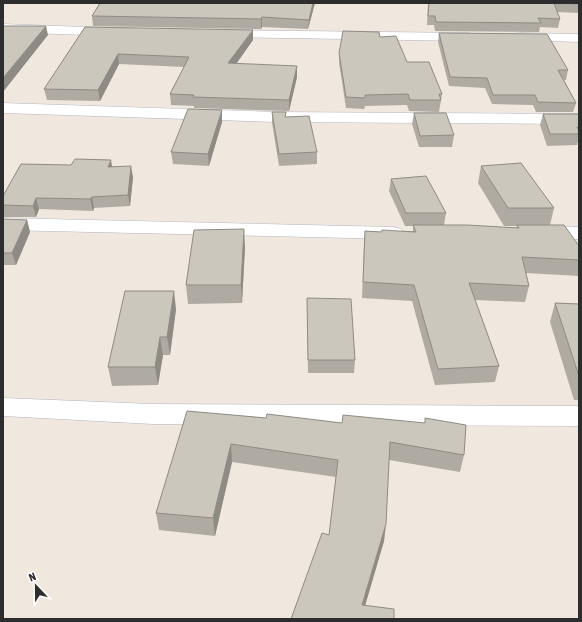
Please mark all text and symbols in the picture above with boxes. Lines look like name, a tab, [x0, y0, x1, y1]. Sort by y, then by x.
north arrow	[16, 566, 56, 606]
text: N	[27, 570, 38, 584]

